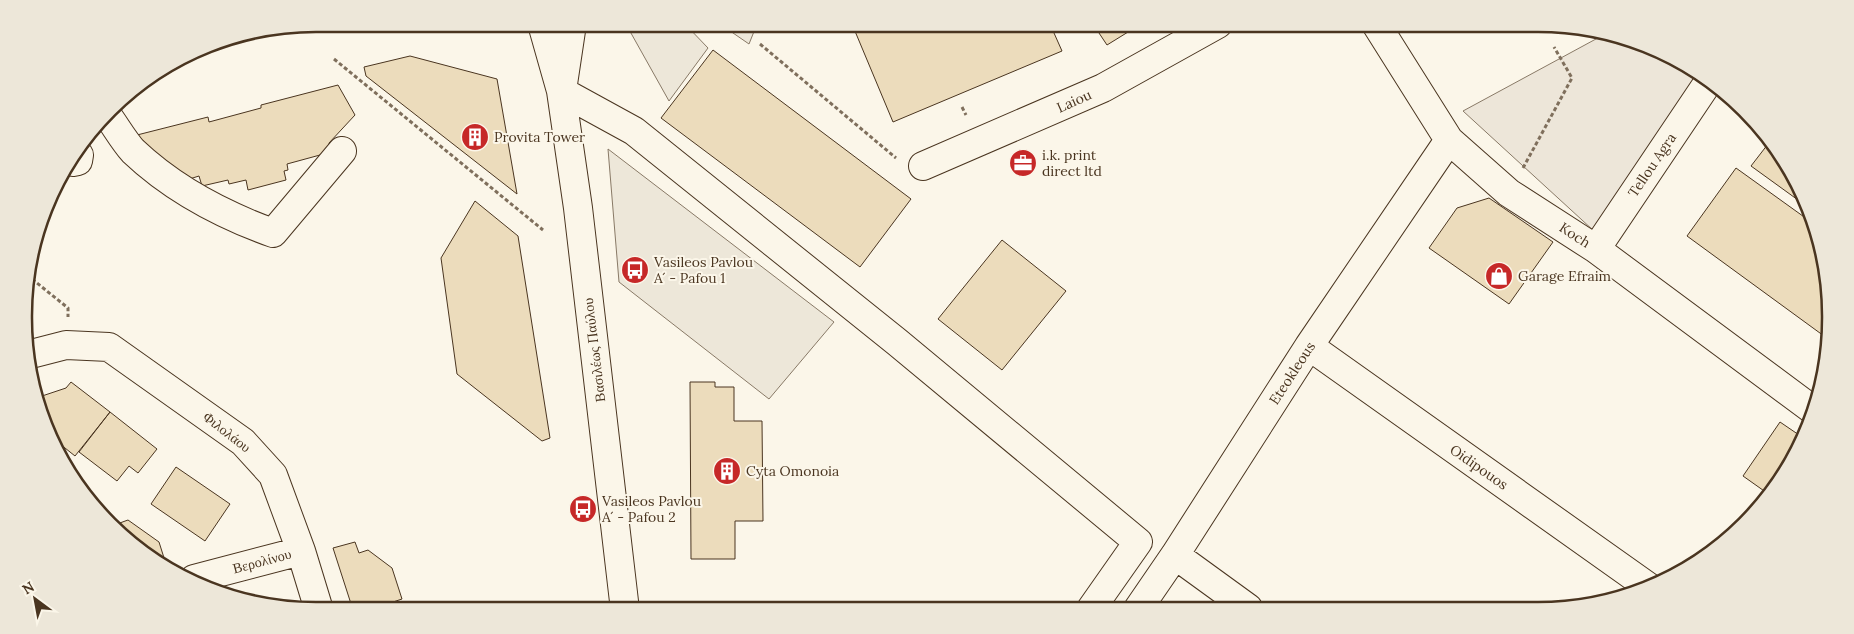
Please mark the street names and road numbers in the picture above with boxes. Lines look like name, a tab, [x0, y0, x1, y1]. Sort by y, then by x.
street label: Laiou	[1054, 85, 1094, 117]
street label: Tellou Agra	[1624, 130, 1680, 200]
street label: Koch	[1556, 218, 1594, 252]
street label: Βασιλέως Παύλου	[579, 297, 609, 403]
street label: Eteokleous	[1265, 338, 1319, 408]
street label: Φιλολάου	[199, 408, 255, 456]
street label: Oidipouos	[1446, 440, 1512, 494]
street label: Βερολίνου	[231, 545, 293, 577]

